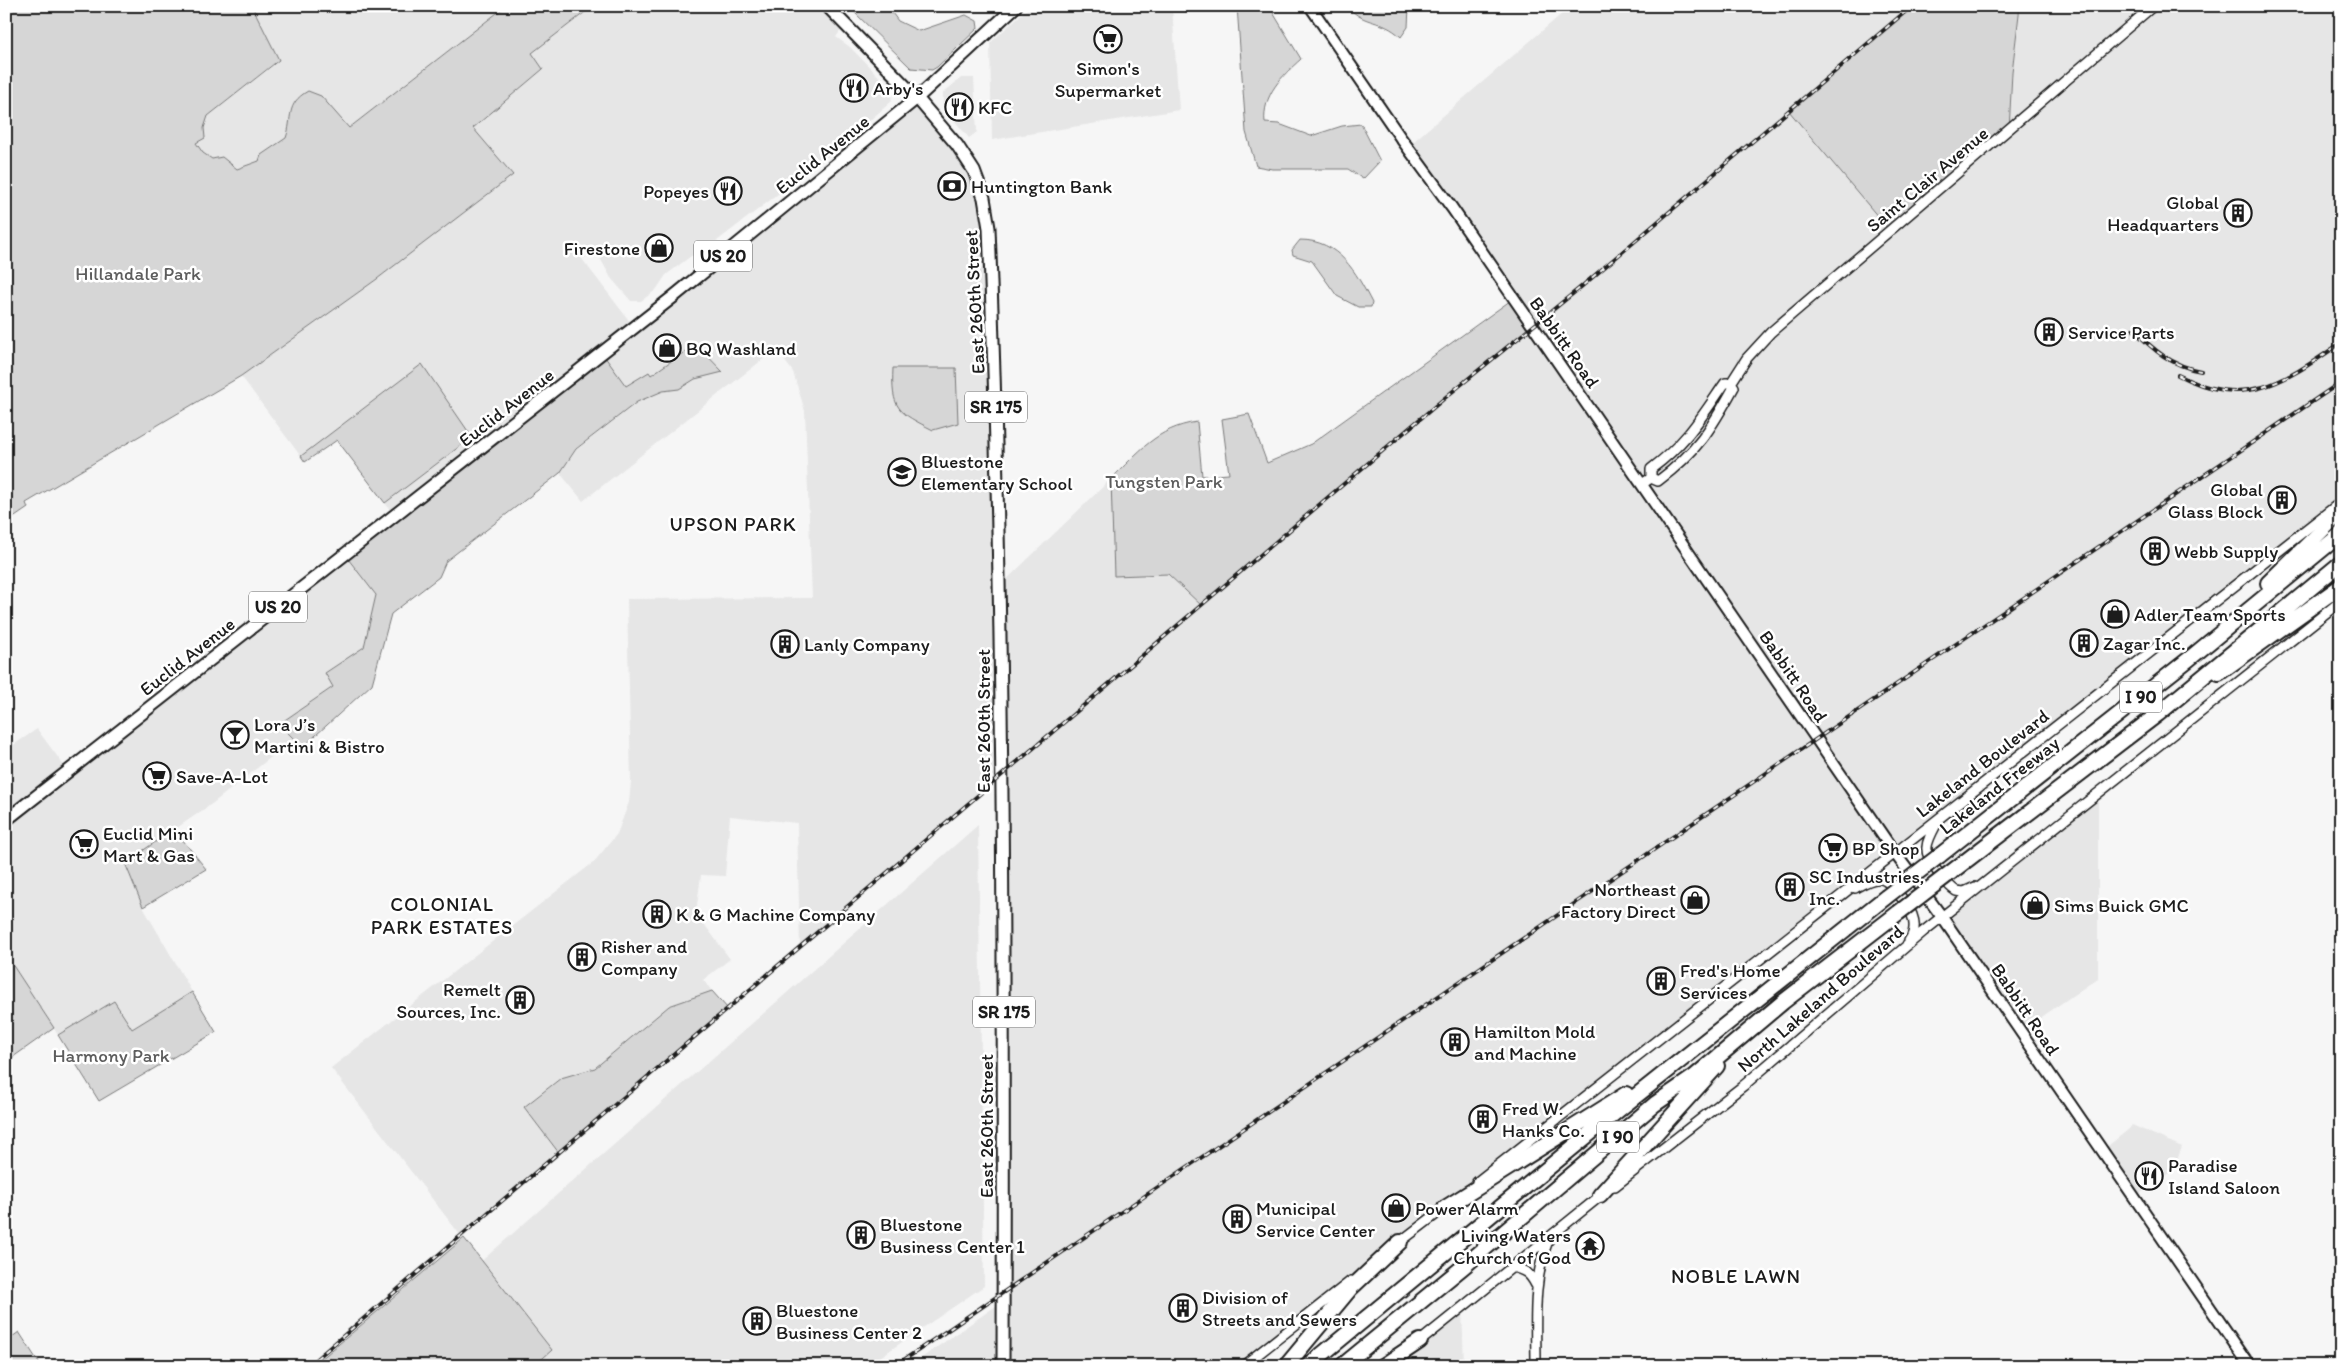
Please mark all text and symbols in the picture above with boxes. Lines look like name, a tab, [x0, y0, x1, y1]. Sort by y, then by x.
supermarket icon: Simon's Supermarket	[1093, 24, 1123, 54]
place label: Simon's Supermarket	[1055, 57, 1161, 102]
restaurant icon: Arby's	[839, 73, 869, 103]
place label: Arby's	[873, 77, 924, 100]
restaurant icon: KFC	[944, 92, 974, 122]
place label: KFC	[978, 96, 1012, 119]
street label: Euclid Avenue	[771, 110, 874, 199]
street label: Saint Clair Avenue	[1862, 122, 1993, 237]
bank icon: Huntington Bank	[937, 171, 967, 201]
place label: Huntington Bank	[971, 175, 1113, 198]
restaurant icon: Popeyes	[713, 176, 743, 206]
place label: Popeyes	[643, 180, 709, 203]
place label: Global Headquarters	[2107, 191, 2220, 236]
building icon: Global Headquarters	[2223, 198, 2253, 228]
street label: East 260th Street	[959, 229, 990, 375]
shop icon: Firestone	[644, 233, 674, 263]
place label: Firestone	[564, 237, 640, 260]
road number: US 20	[694, 240, 752, 272]
park label: Hillandale Park	[75, 262, 201, 285]
street label: Babbitt Road	[1525, 292, 1605, 393]
building icon: Service Parts	[2034, 317, 2064, 347]
place label: Service Parts	[2068, 321, 2175, 344]
shop icon: BQ Washland	[652, 333, 682, 363]
place label: BQ Washland	[686, 337, 796, 360]
street label: Euclid Avenue	[454, 363, 558, 452]
road number: SR 175	[965, 392, 1027, 422]
place label: Bluestone Elementary School	[921, 450, 1073, 495]
school or university icon: Bluestone Elementary School	[887, 457, 917, 487]
park label: Tungsten Park	[1105, 470, 1223, 493]
place label: Global Glass Block	[2168, 478, 2264, 523]
building icon: Global Glass Block	[2267, 485, 2297, 515]
district label: UPSON PARK	[670, 512, 796, 536]
building icon: Webb Supply	[2140, 536, 2170, 566]
place label: Webb Supply	[2174, 540, 2278, 563]
road number: US 20	[249, 592, 307, 622]
shop icon: Adler Team Sports	[2100, 599, 2130, 629]
place label: Adler Team Sports	[2134, 603, 2286, 626]
street label: Euclid Avenue	[135, 612, 239, 701]
street label: Babbitt Road	[1754, 626, 1833, 727]
building icon: Zagar Inc.	[2069, 628, 2099, 658]
building icon: Lanly Company	[770, 629, 800, 659]
place label: Zagar Inc.	[2103, 632, 2186, 655]
place label: Lanly Company	[804, 633, 930, 656]
street label: East 260th Street	[972, 649, 995, 793]
road number: I 90	[2120, 682, 2162, 712]
street label: Lakeland Boulevard	[1911, 704, 2053, 822]
place label: Lora J’s Martini & Bistro	[254, 713, 385, 758]
bar icon: Lora J’s Martini & Bistro	[220, 720, 250, 750]
street label: Lakeland Freeway	[1935, 731, 2064, 839]
supermarket icon: Save-A-Lot	[142, 761, 172, 791]
place label: Save-A-Lot	[176, 765, 268, 788]
place label: Euclid Mini Mart & Gas	[103, 822, 195, 867]
supermarket icon: Euclid Mini Mart & Gas	[69, 829, 99, 859]
supermarket icon: BP Shop	[1818, 833, 1848, 863]
place label: BP Shop	[1852, 837, 1919, 860]
place label: SC Industries, Inc.	[1809, 865, 1925, 910]
building icon: SC Industries, Inc.	[1775, 872, 1805, 902]
place label: Northeast Factory Direct	[1561, 878, 1676, 923]
shop icon: Northeast Factory Direct	[1680, 885, 1710, 915]
shop icon: Sims Buick GMC	[2020, 890, 2050, 920]
district label: COLONIAL PARK ESTATES	[371, 892, 513, 939]
place label: Sims Buick GMC	[2054, 894, 2189, 917]
building icon: K & G Machine Company	[642, 899, 672, 929]
place label: K & G Machine Company	[676, 903, 875, 926]
street label: North Lakeland Boulevard	[1732, 920, 1908, 1077]
place label: Risher and Company	[601, 935, 687, 980]
building icon: Risher and Company	[567, 942, 597, 972]
place label: Fred's Home Services	[1680, 959, 1781, 1004]
street label: Babbitt Road	[1986, 959, 2065, 1060]
building icon: Fred's Home Services	[1646, 966, 1676, 996]
place label: Remelt Sources, Inc.	[396, 978, 501, 1023]
building icon: Remelt Sources, Inc.	[505, 985, 535, 1015]
road number: SR 175	[973, 996, 1035, 1028]
place label: Hamilton Mold and Machine	[1474, 1020, 1596, 1065]
building icon: Hamilton Mold and Machine	[1440, 1027, 1470, 1057]
park label: Harmony Park	[52, 1044, 170, 1067]
street label: East 260th Street	[975, 1054, 998, 1198]
place label: Fred W. Hanks Co.	[1502, 1097, 1585, 1142]
building icon: Fred W. Hanks Co.	[1468, 1104, 1498, 1134]
road number: I 90	[1597, 1122, 1639, 1152]
place label: Paradise Island Saloon	[2168, 1154, 2280, 1199]
restaurant icon: Paradise Island Saloon	[2134, 1161, 2164, 1191]
shop icon: Power Alarm	[1381, 1193, 1411, 1223]
place label: Municipal Service Center	[1256, 1197, 1375, 1242]
place label: Power Alarm	[1415, 1197, 1519, 1220]
building icon: Municipal Service Center	[1222, 1204, 1252, 1234]
place label: Bluestone Business Center 1	[880, 1213, 1025, 1258]
building icon: Bluestone Business Center 1	[846, 1220, 876, 1250]
place label: Living Waters Church of God	[1453, 1224, 1572, 1269]
temple icon: Living Waters Church of God	[1575, 1231, 1605, 1261]
district label: NOBLE LAWN	[1671, 1264, 1801, 1288]
place label: Division of Streets and Sewers	[1202, 1286, 1357, 1331]
building icon: Division of Streets and Sewers	[1168, 1293, 1198, 1323]
place label: Bluestone Business Center 2	[776, 1299, 922, 1344]
building icon: Bluestone Business Center 2	[742, 1306, 772, 1336]

